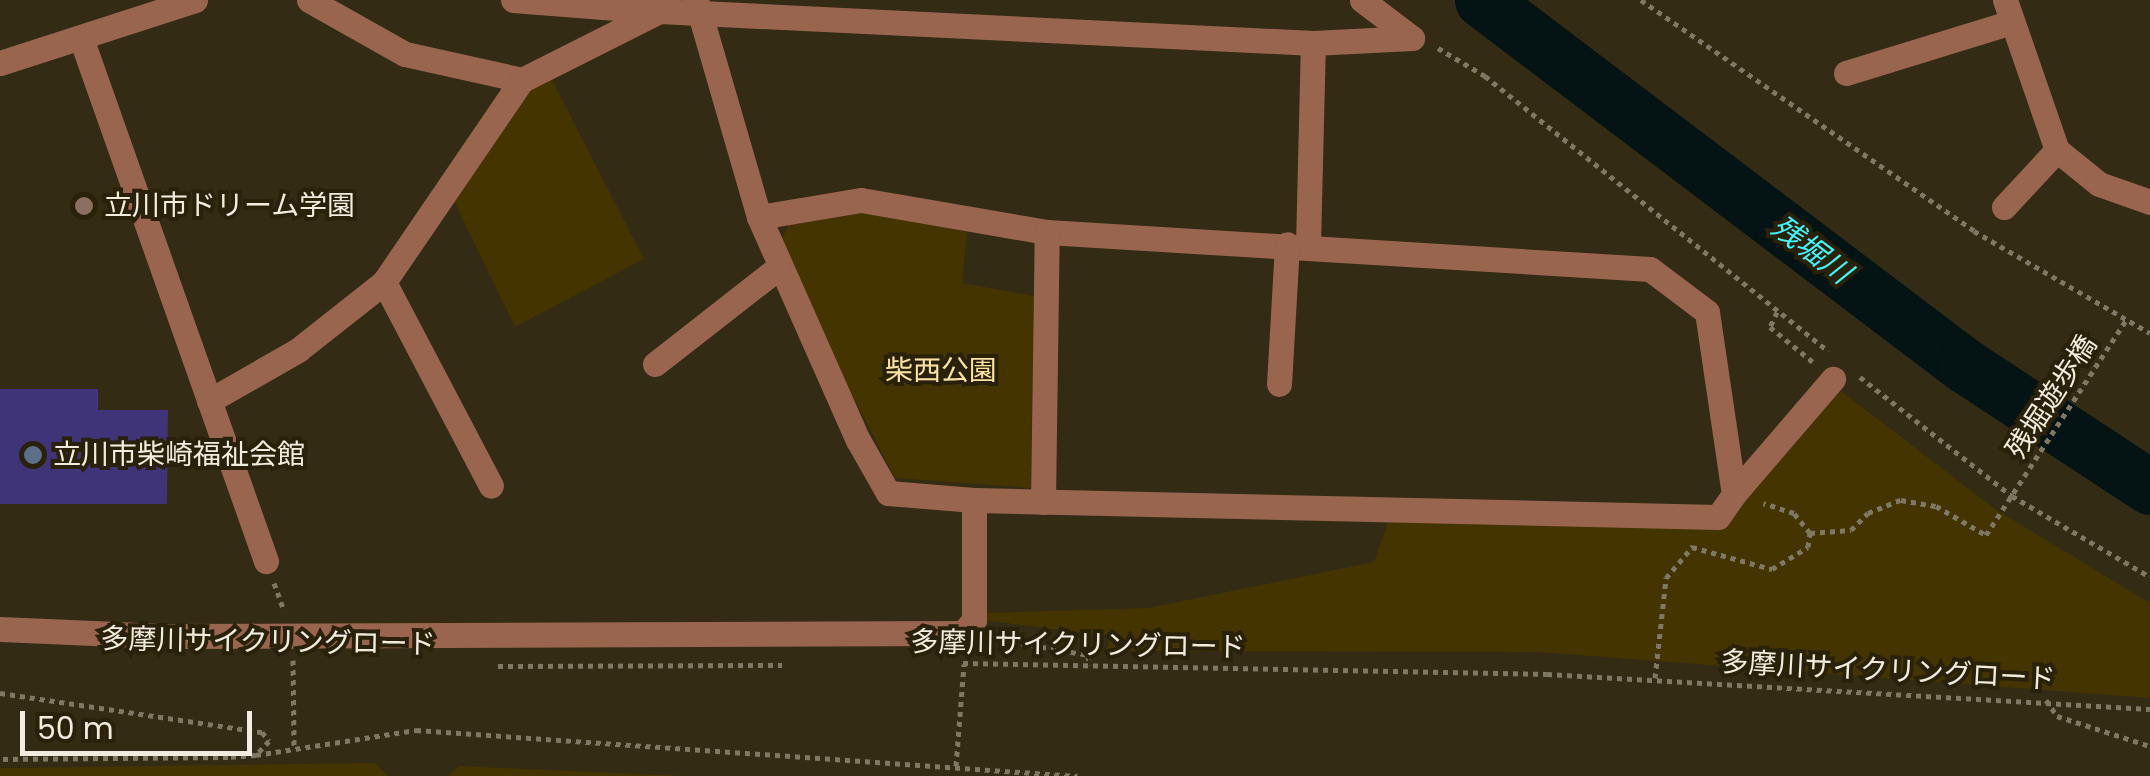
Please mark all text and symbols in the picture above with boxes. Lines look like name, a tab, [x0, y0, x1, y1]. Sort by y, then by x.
place label: 立川市ドリーム学園	[104, 189, 356, 223]
marker: 立川市ドリーム学園	[73, 195, 95, 217]
water label: 残堀川	[1764, 209, 1858, 291]
street label: 残堀遊歩橋	[2000, 329, 2104, 465]
park label: 柴西公園	[885, 354, 997, 388]
place label: 立川市柴崎福祉会館	[53, 438, 305, 472]
marker: 立川市柴崎福祉会館	[22, 444, 44, 466]
street label: 多摩川サイクリングロード	[100, 622, 436, 662]
street label: 多摩川サイクリングロード	[910, 625, 1246, 665]
street label: 多摩川サイクリングロード	[1719, 645, 2057, 697]
scale bar	[25, 691, 258, 753]
text: 50 m	[37, 707, 114, 750]

